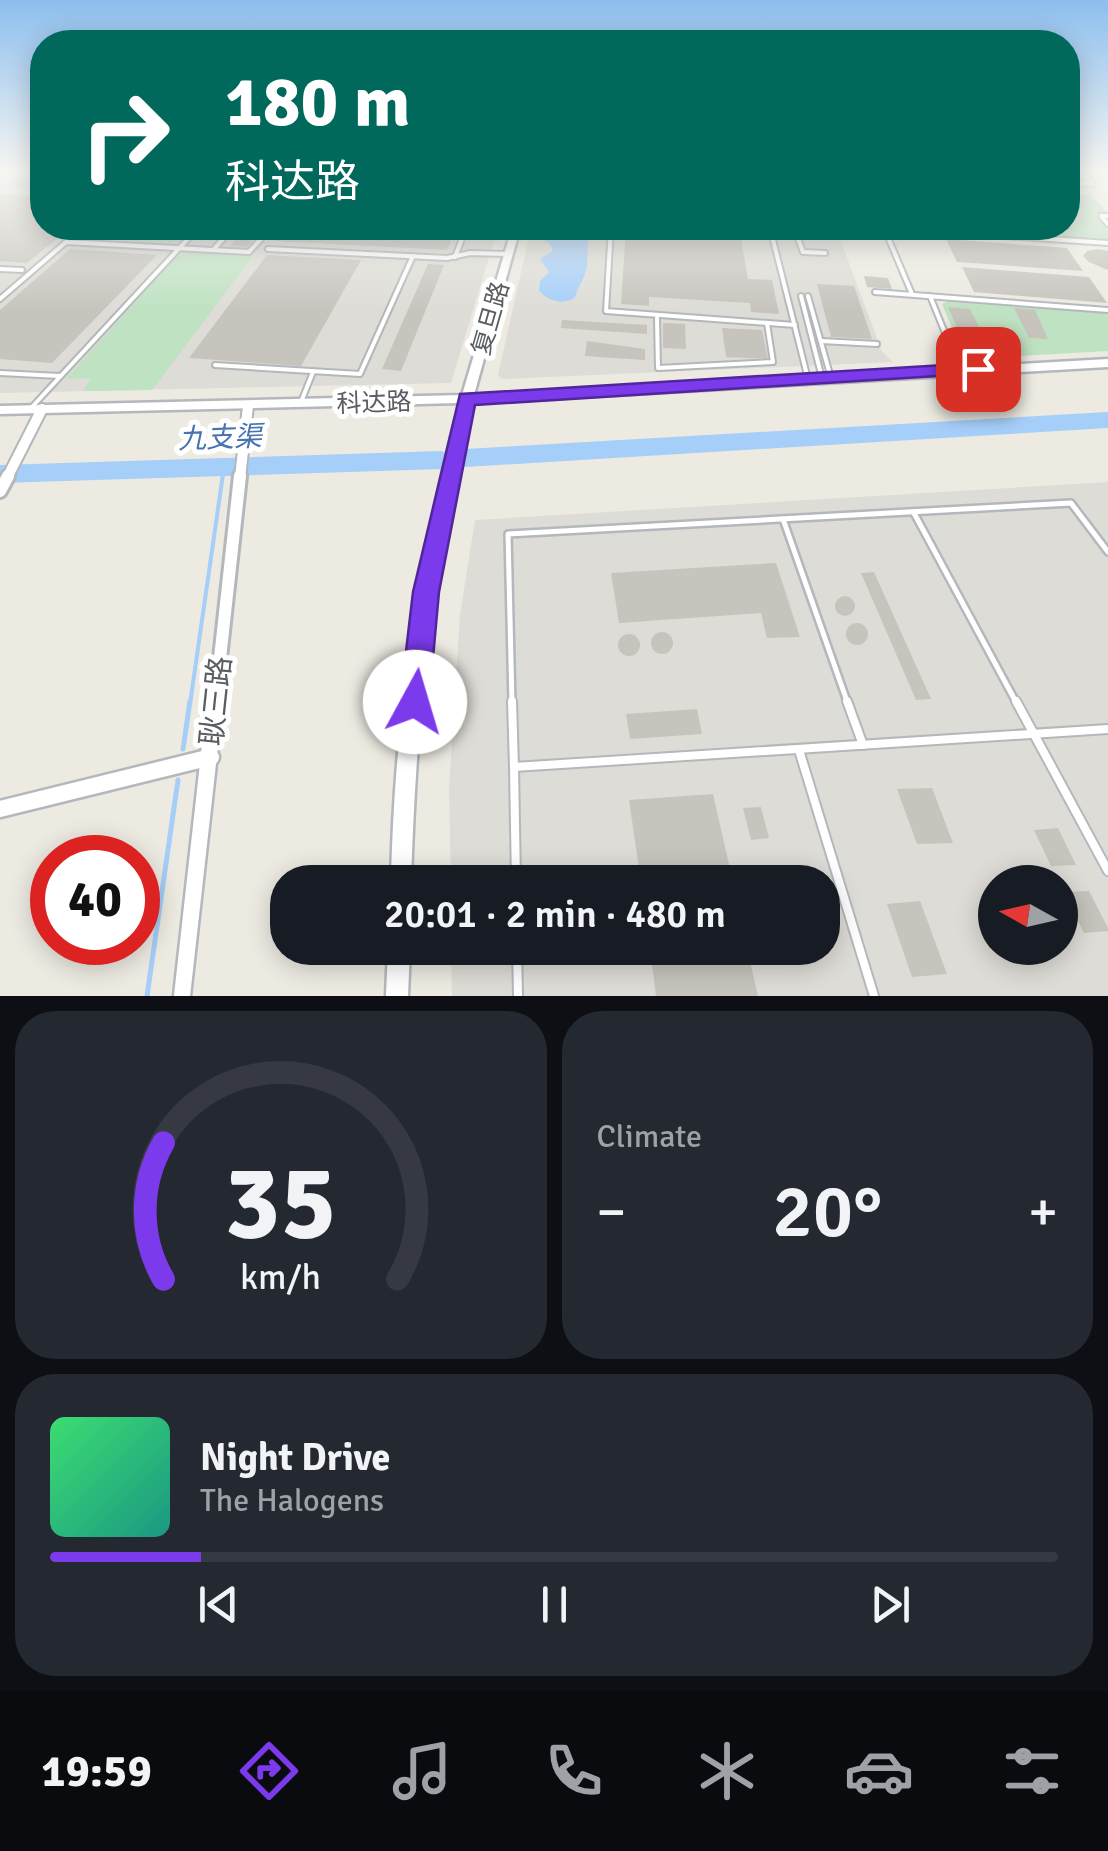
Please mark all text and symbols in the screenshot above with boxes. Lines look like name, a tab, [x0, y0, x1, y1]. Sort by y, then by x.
text: 180 m	[225, 59, 410, 145]
icon: right	[60, 70, 190, 200]
text: 科达路	[225, 155, 360, 210]
street label: 复旦路	[465, 278, 516, 358]
pin	[936, 327, 1021, 412]
icon: arrive	[951, 342, 1006, 397]
street label: 科达路	[336, 386, 412, 419]
water label: 九支渠	[177, 419, 267, 456]
position arrow	[363, 650, 467, 754]
street label: 耿三路	[193, 654, 240, 748]
speed limit sign: 40	[30, 835, 160, 965]
north arrow	[978, 865, 1078, 965]
map controls	[978, 865, 1078, 965]
text: 20:01 · 2 min · 480 m	[384, 891, 726, 938]
text: Climate	[597, 1117, 702, 1156]
text: 35	[225, 1139, 337, 1267]
text: 20°	[772, 1165, 882, 1258]
text: −	[597, 1178, 626, 1246]
text: +	[1028, 1178, 1058, 1246]
text: km/h	[240, 1255, 321, 1299]
text: Night Drive	[200, 1434, 390, 1481]
text: The Halogens	[200, 1481, 384, 1520]
icon: previous	[191, 1577, 246, 1632]
icon: pause	[527, 1577, 582, 1632]
icon: next	[863, 1577, 918, 1632]
icon: directions	[234, 1736, 304, 1806]
icon: music	[387, 1736, 457, 1806]
icon: phone	[539, 1736, 609, 1806]
icon: climate	[692, 1736, 762, 1806]
icon: car	[844, 1736, 914, 1806]
icon: filters	[997, 1736, 1067, 1806]
text: 19:59	[41, 1744, 152, 1799]

